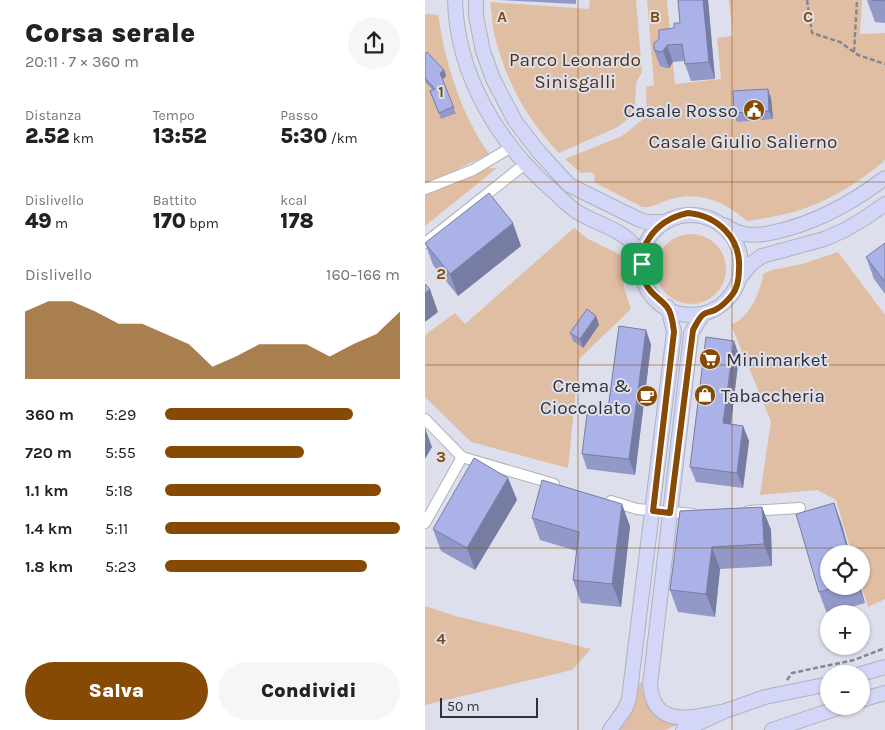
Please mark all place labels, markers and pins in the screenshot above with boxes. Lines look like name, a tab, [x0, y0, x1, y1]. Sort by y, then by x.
public building icon: Casale Rosso	[742, 98, 766, 122]
place label: Casale Rosso	[623, 100, 738, 122]
pin	[621, 243, 663, 285]
supermarket icon: Minimarket	[698, 347, 722, 371]
place label: Minimarket	[726, 349, 828, 371]
place label: Crema & Cioccolato	[540, 375, 631, 419]
shop icon: Tabaccheria	[693, 383, 717, 407]
cafe icon: Crema & Cioccolato	[635, 384, 659, 408]
place label: Tabaccheria	[721, 385, 825, 407]

